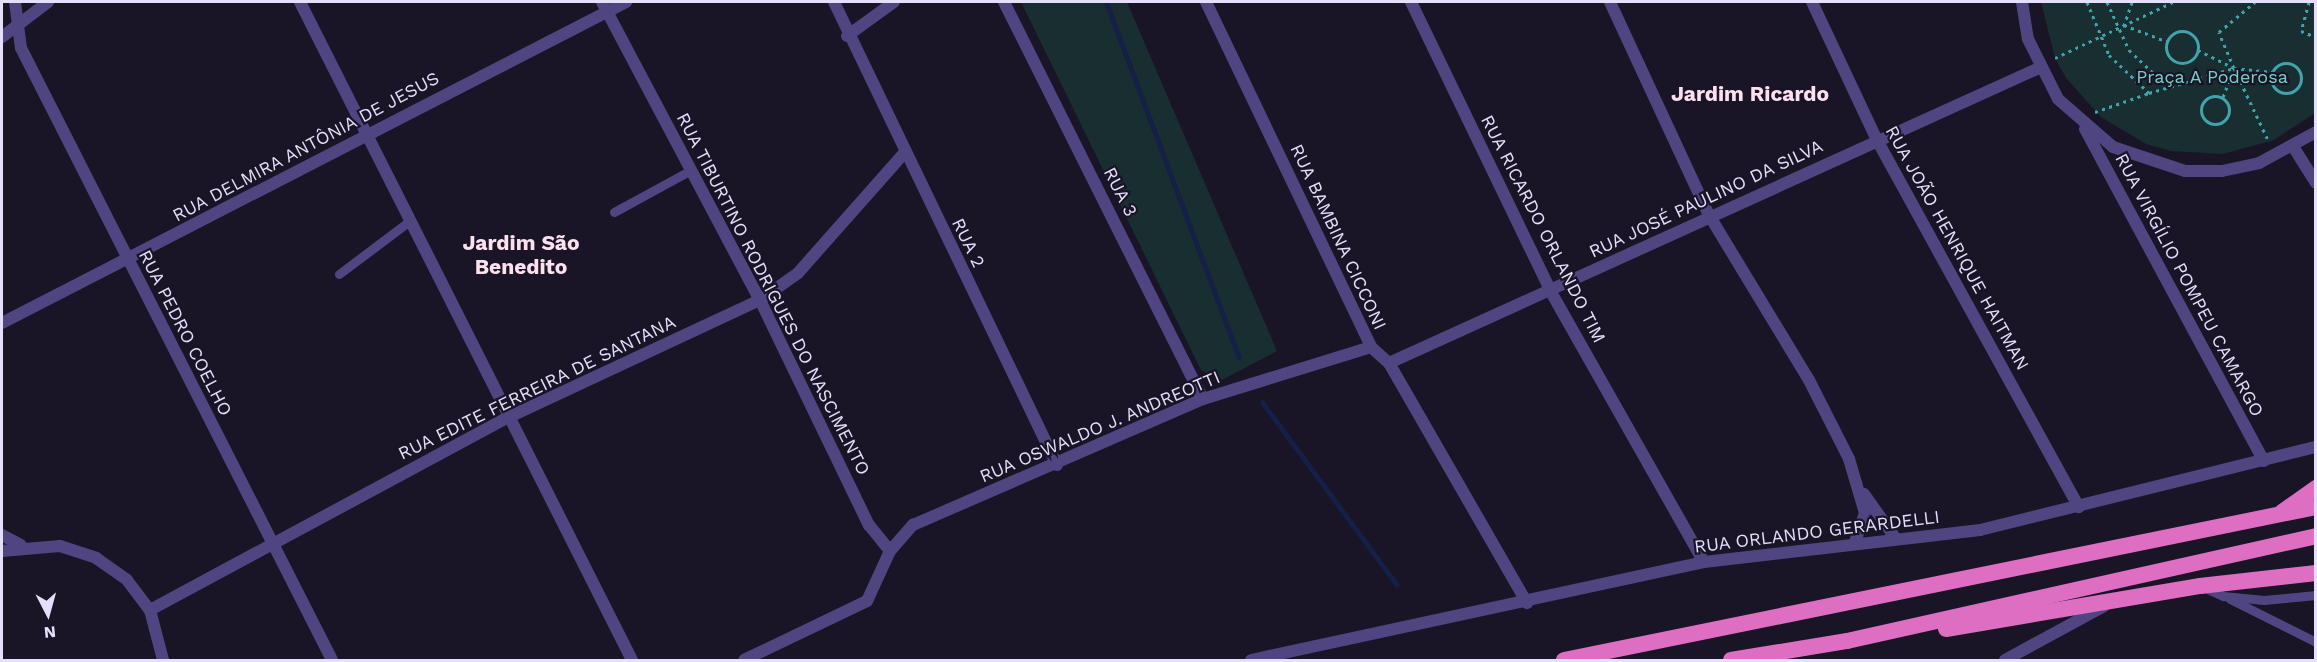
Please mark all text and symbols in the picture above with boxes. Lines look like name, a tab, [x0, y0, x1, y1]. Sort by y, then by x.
park label: Praça A Poderosa	[2135, 66, 2289, 88]
street label: RUA DELMIRA ANTÔNIA DE JESUS	[168, 67, 444, 227]
district label: Jardim Ricardo	[1671, 81, 1829, 107]
street label: RUA TIBURTINO RODRIGUES DO NASCIMENTO	[671, 109, 875, 479]
street label: RUA RICARDO ORLANDO TIM	[1476, 111, 1610, 347]
street label: RUA JOÃO HENRIQUE HAITMAN	[1880, 121, 2034, 375]
street label: RUA JOSÉ PAULINO DA SILVA	[1585, 135, 1827, 263]
street label: RUA BAMBINA CICCONI	[1285, 140, 1391, 334]
street label: RUA VIRGÍLIO POMPEU CAMARGO	[2110, 149, 2268, 421]
street label: RUA 3	[1098, 164, 1142, 220]
street label: RUA 2	[947, 215, 989, 271]
district label: Jardim São Benedito	[462, 230, 580, 280]
street label: RUA PEDRO COELHO	[134, 246, 236, 420]
street label: RUA EDITE FERREIRA DE SANTANA	[394, 311, 680, 465]
street label: RUA OSWALDO J. ANDREOTTI	[976, 366, 1224, 488]
street label: RUA ORLANDO GERARDELLI	[1693, 506, 1941, 558]
north arrow	[18, 584, 78, 644]
text: N	[43, 622, 57, 642]

